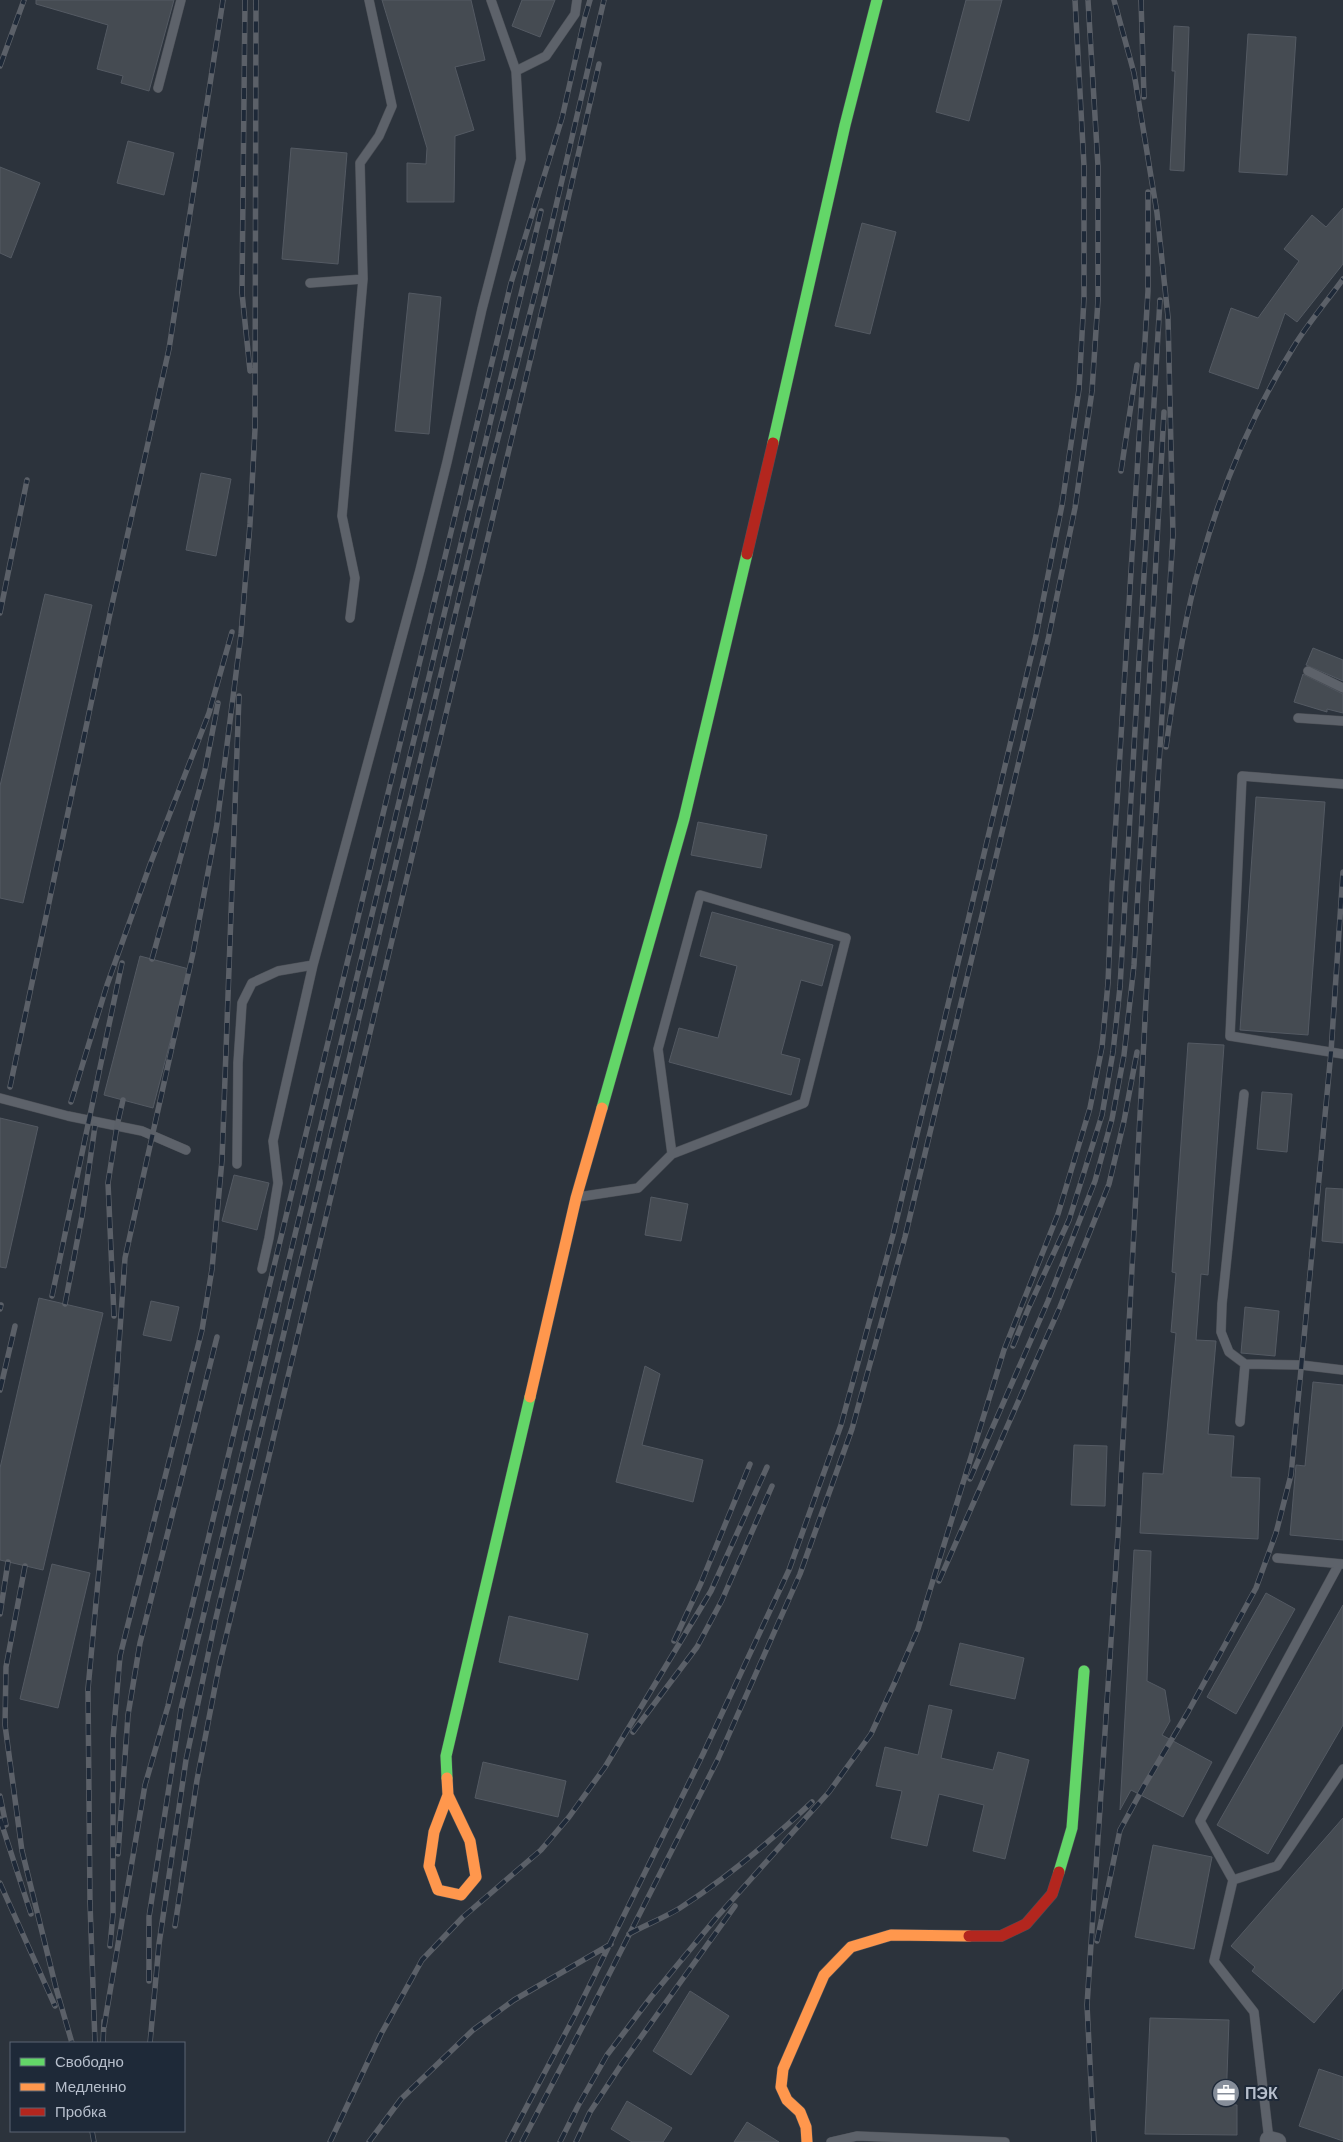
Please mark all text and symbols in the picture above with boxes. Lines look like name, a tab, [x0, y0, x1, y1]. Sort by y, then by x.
legend	[10, 2042, 185, 2132]
text: Свободно	[55, 2053, 124, 2071]
text: Медленно	[55, 2078, 126, 2096]
office icon: ПЭК	[1211, 2078, 1241, 2108]
place label: ПЭК	[1245, 2084, 1278, 2103]
text: Пробка	[55, 2103, 107, 2121]

